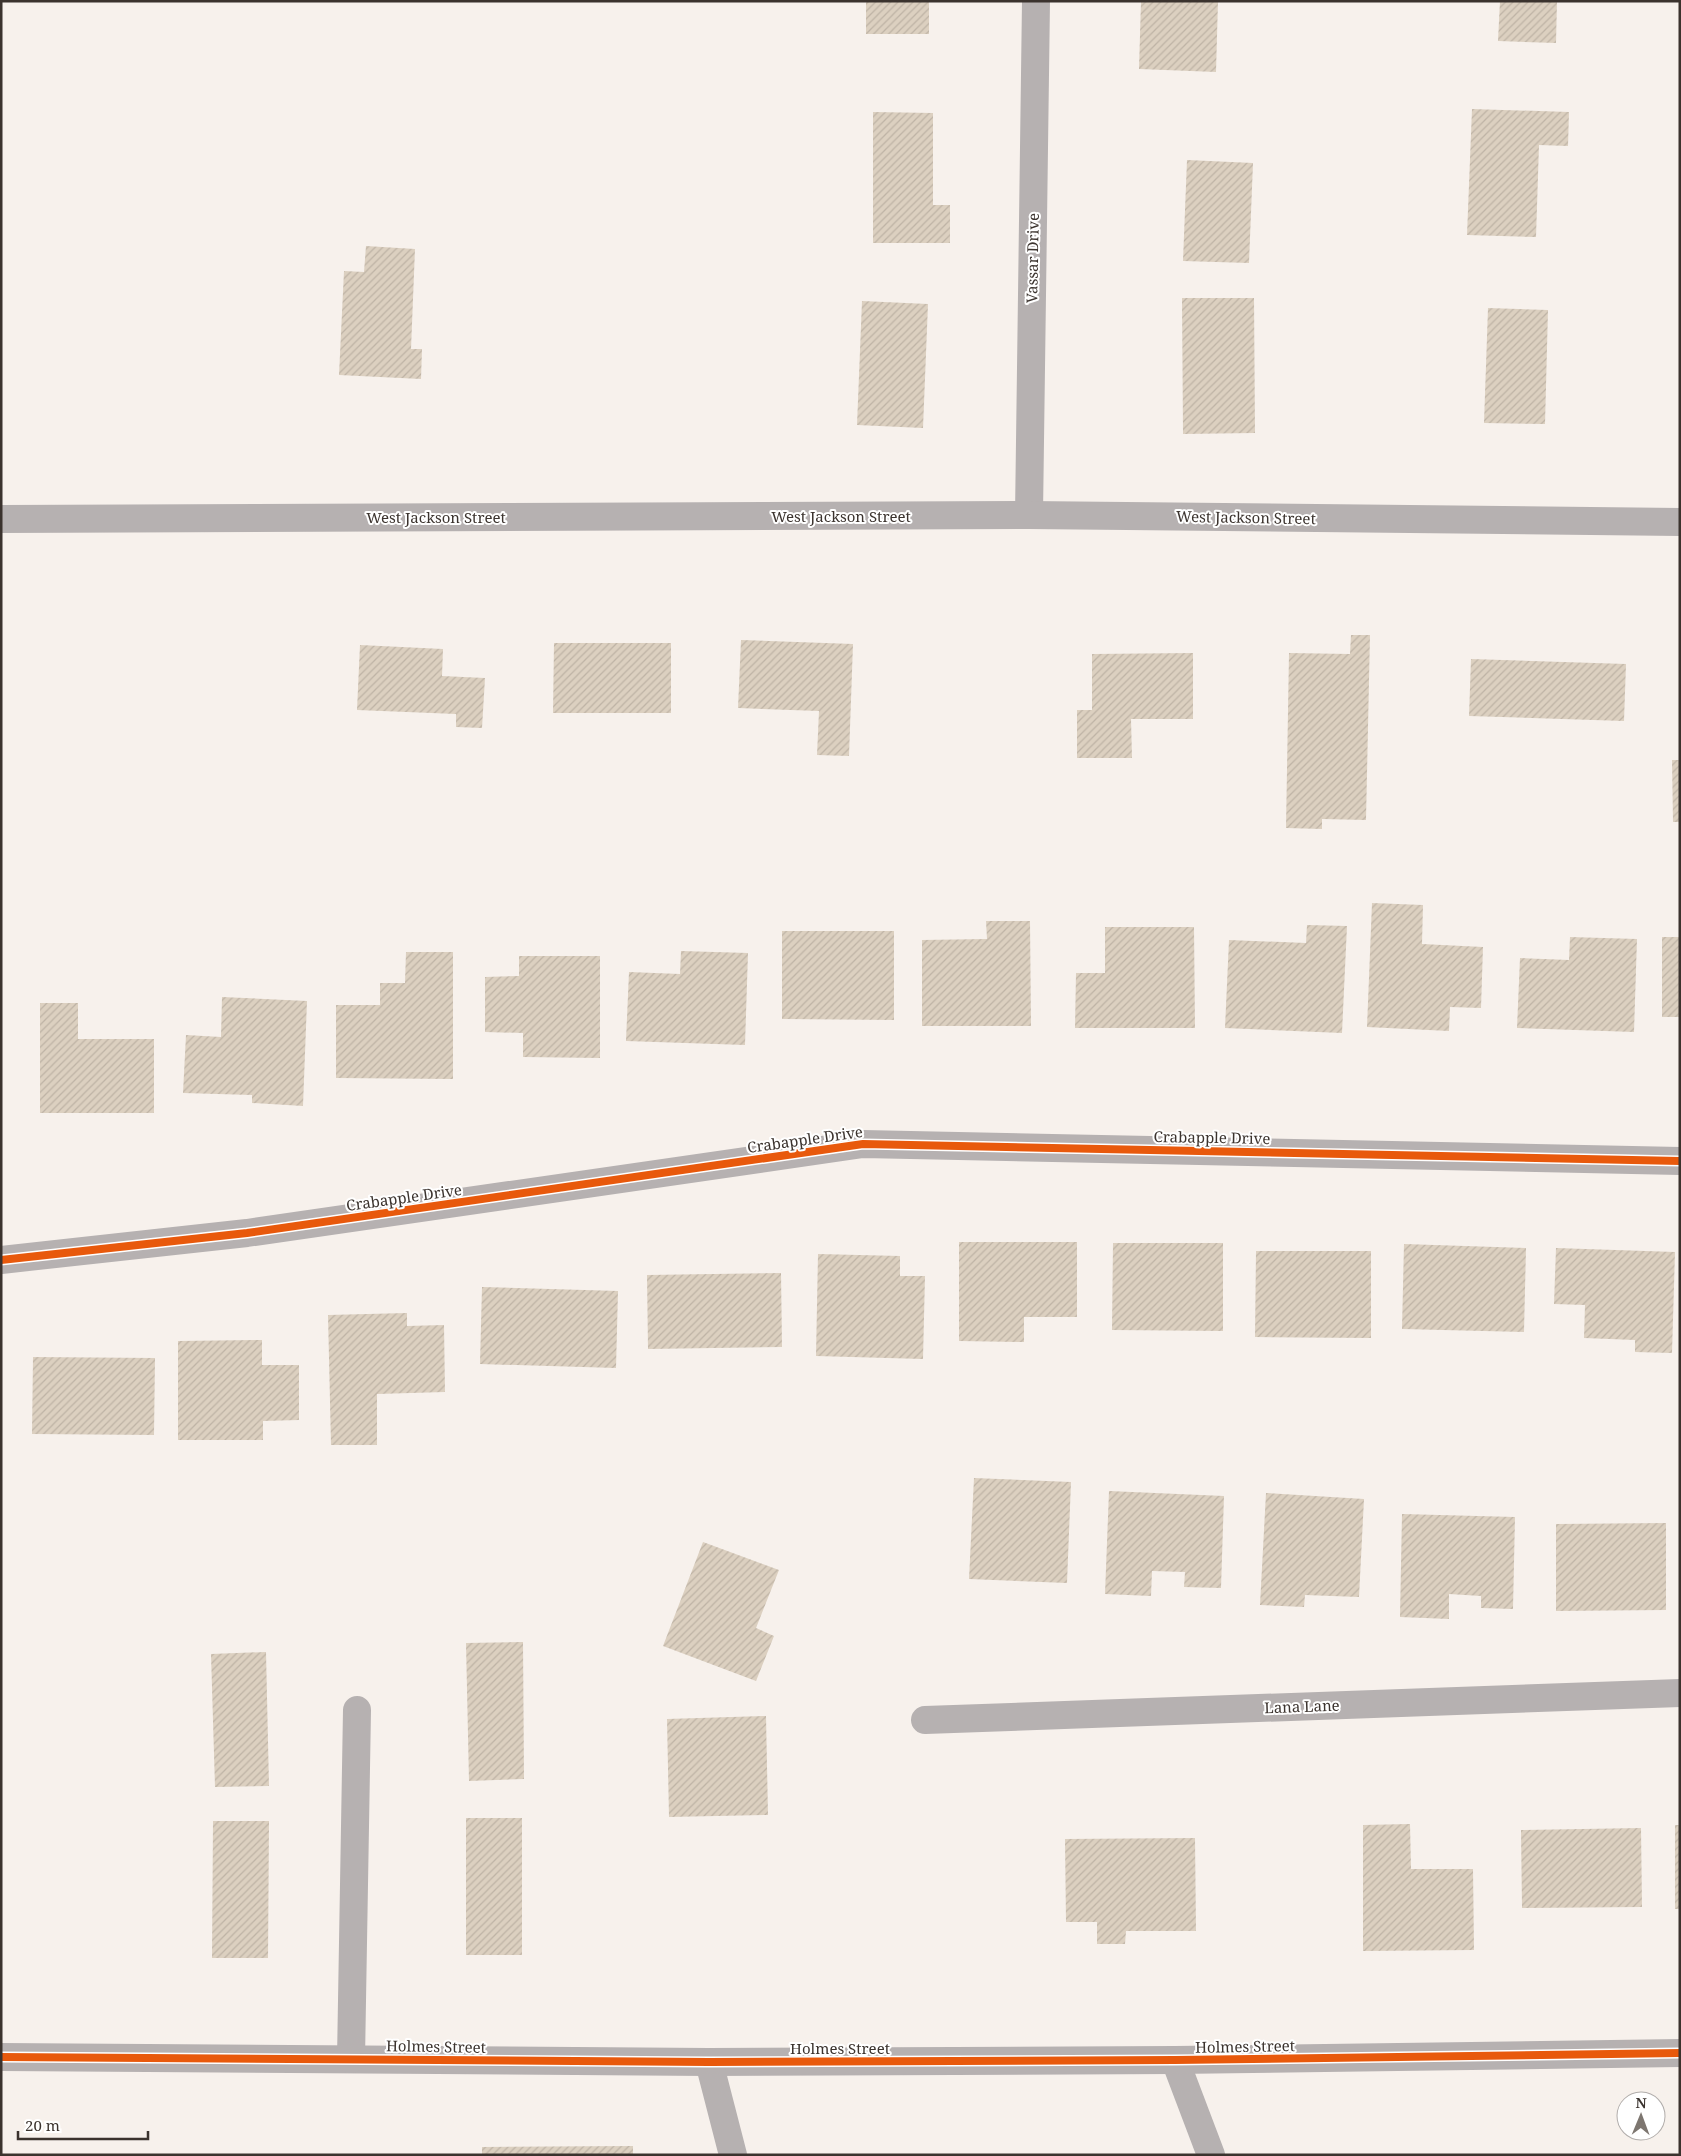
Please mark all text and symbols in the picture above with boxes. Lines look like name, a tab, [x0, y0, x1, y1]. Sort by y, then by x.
street label: Vassar Drive	[1021, 213, 1043, 303]
street label: West Jackson Street	[771, 506, 911, 526]
street label: West Jackson Street	[1176, 506, 1316, 528]
street label: West Jackson Street	[366, 507, 506, 527]
street label: Crabapple Drive	[746, 1121, 864, 1157]
street label: Crabapple Drive	[1154, 1126, 1270, 1148]
street label: Crabapple Drive	[345, 1179, 463, 1215]
street label: Lana Lane	[1264, 1695, 1340, 1717]
street label: Holmes Street	[386, 2035, 486, 2057]
street label: Holmes Street	[1195, 2035, 1295, 2057]
street label: Holmes Street	[790, 2038, 890, 2058]
north arrow	[1616, 2091, 1666, 2141]
text: N	[1636, 2093, 1647, 2112]
scale bar	[18, 2108, 148, 2140]
text: 20 m	[25, 2115, 60, 2135]

